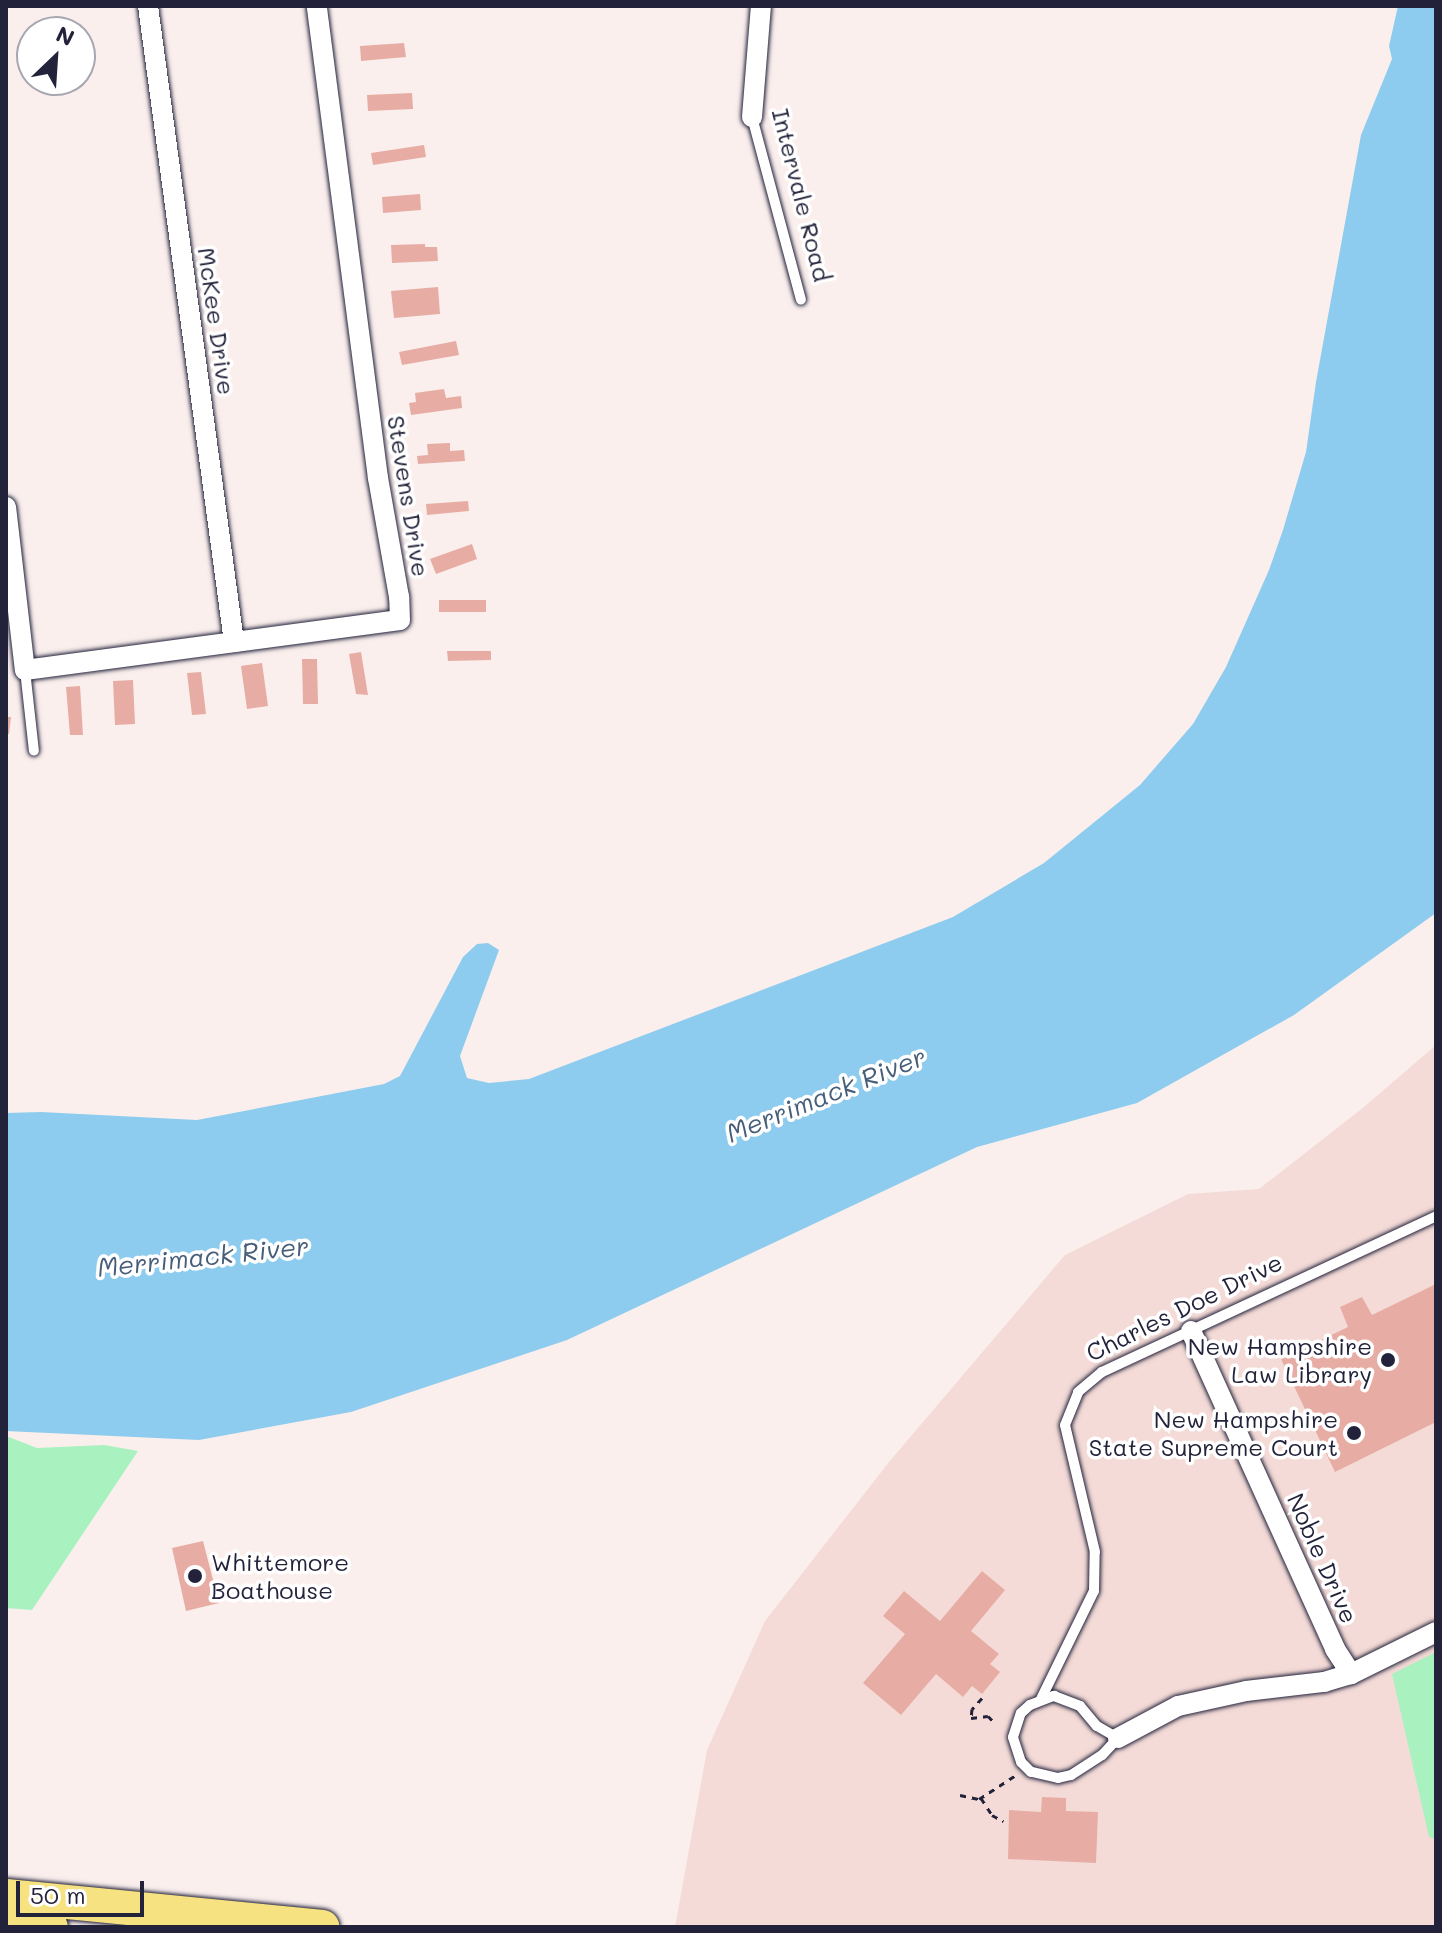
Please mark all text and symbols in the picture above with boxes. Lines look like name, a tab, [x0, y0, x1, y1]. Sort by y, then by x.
north arrow	[16, 16, 96, 96]
text: N	[52, 19, 79, 52]
street label: Intervale Road	[767, 106, 837, 284]
street label: McKee Drive	[192, 245, 242, 397]
street label: Stevens Drive	[382, 413, 436, 579]
water label: Merrimack River	[722, 1041, 930, 1149]
water label: Merrimack River	[96, 1230, 310, 1284]
street label: Charles Doe Drive	[1081, 1247, 1287, 1367]
place label: New Hampshire Law Library	[1188, 1332, 1372, 1388]
marker: New Hampshire Law Library	[1379, 1351, 1397, 1369]
place label: New Hampshire State Supreme Court	[1089, 1405, 1338, 1461]
marker: New Hampshire State Supreme Court	[1345, 1424, 1363, 1442]
street label: Noble Drive	[1282, 1489, 1364, 1627]
place label: Whittemore Boathouse	[211, 1548, 349, 1604]
marker: Whittemore Boathouse	[186, 1567, 204, 1585]
scale bar	[20, 1865, 148, 1915]
text: 50 m	[30, 1879, 86, 1910]

